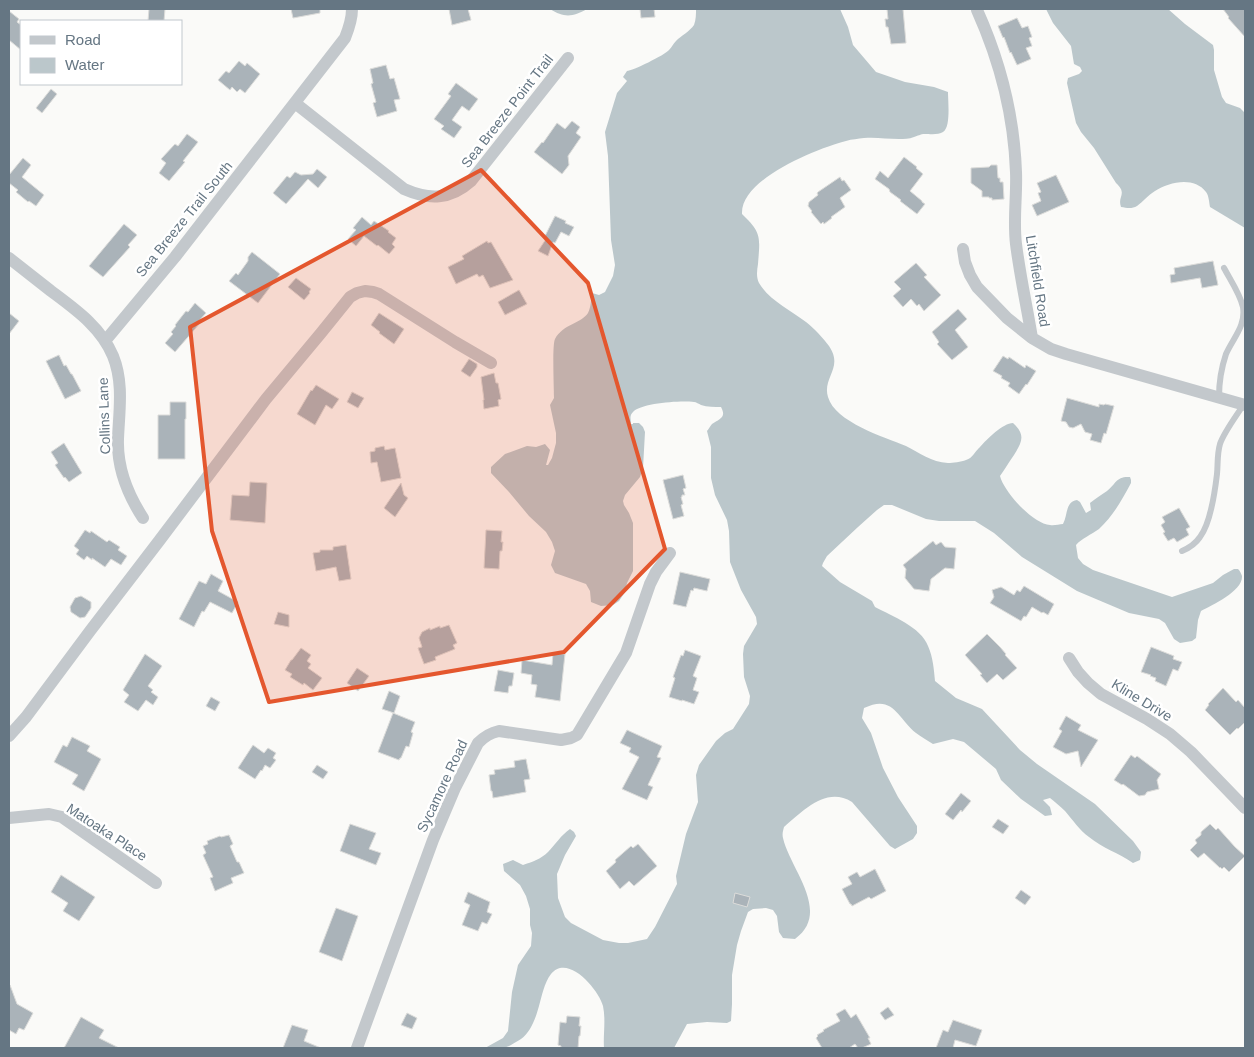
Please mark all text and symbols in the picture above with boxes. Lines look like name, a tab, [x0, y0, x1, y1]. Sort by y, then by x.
legend	[20, 20, 182, 85]
text: Road	[65, 31, 101, 48]
street label: Sea Breeze Point Trail	[458, 51, 556, 171]
text: Water	[65, 56, 104, 73]
street label: Sea Breeze Trail South	[132, 158, 236, 280]
street label: Litchfield Road	[1023, 234, 1053, 328]
street label: Collins Lane	[95, 377, 113, 455]
street label: Kline Drive	[1109, 676, 1175, 724]
street label: Sycamore Road	[414, 737, 470, 835]
street label: Matoaka Place	[64, 800, 150, 864]

